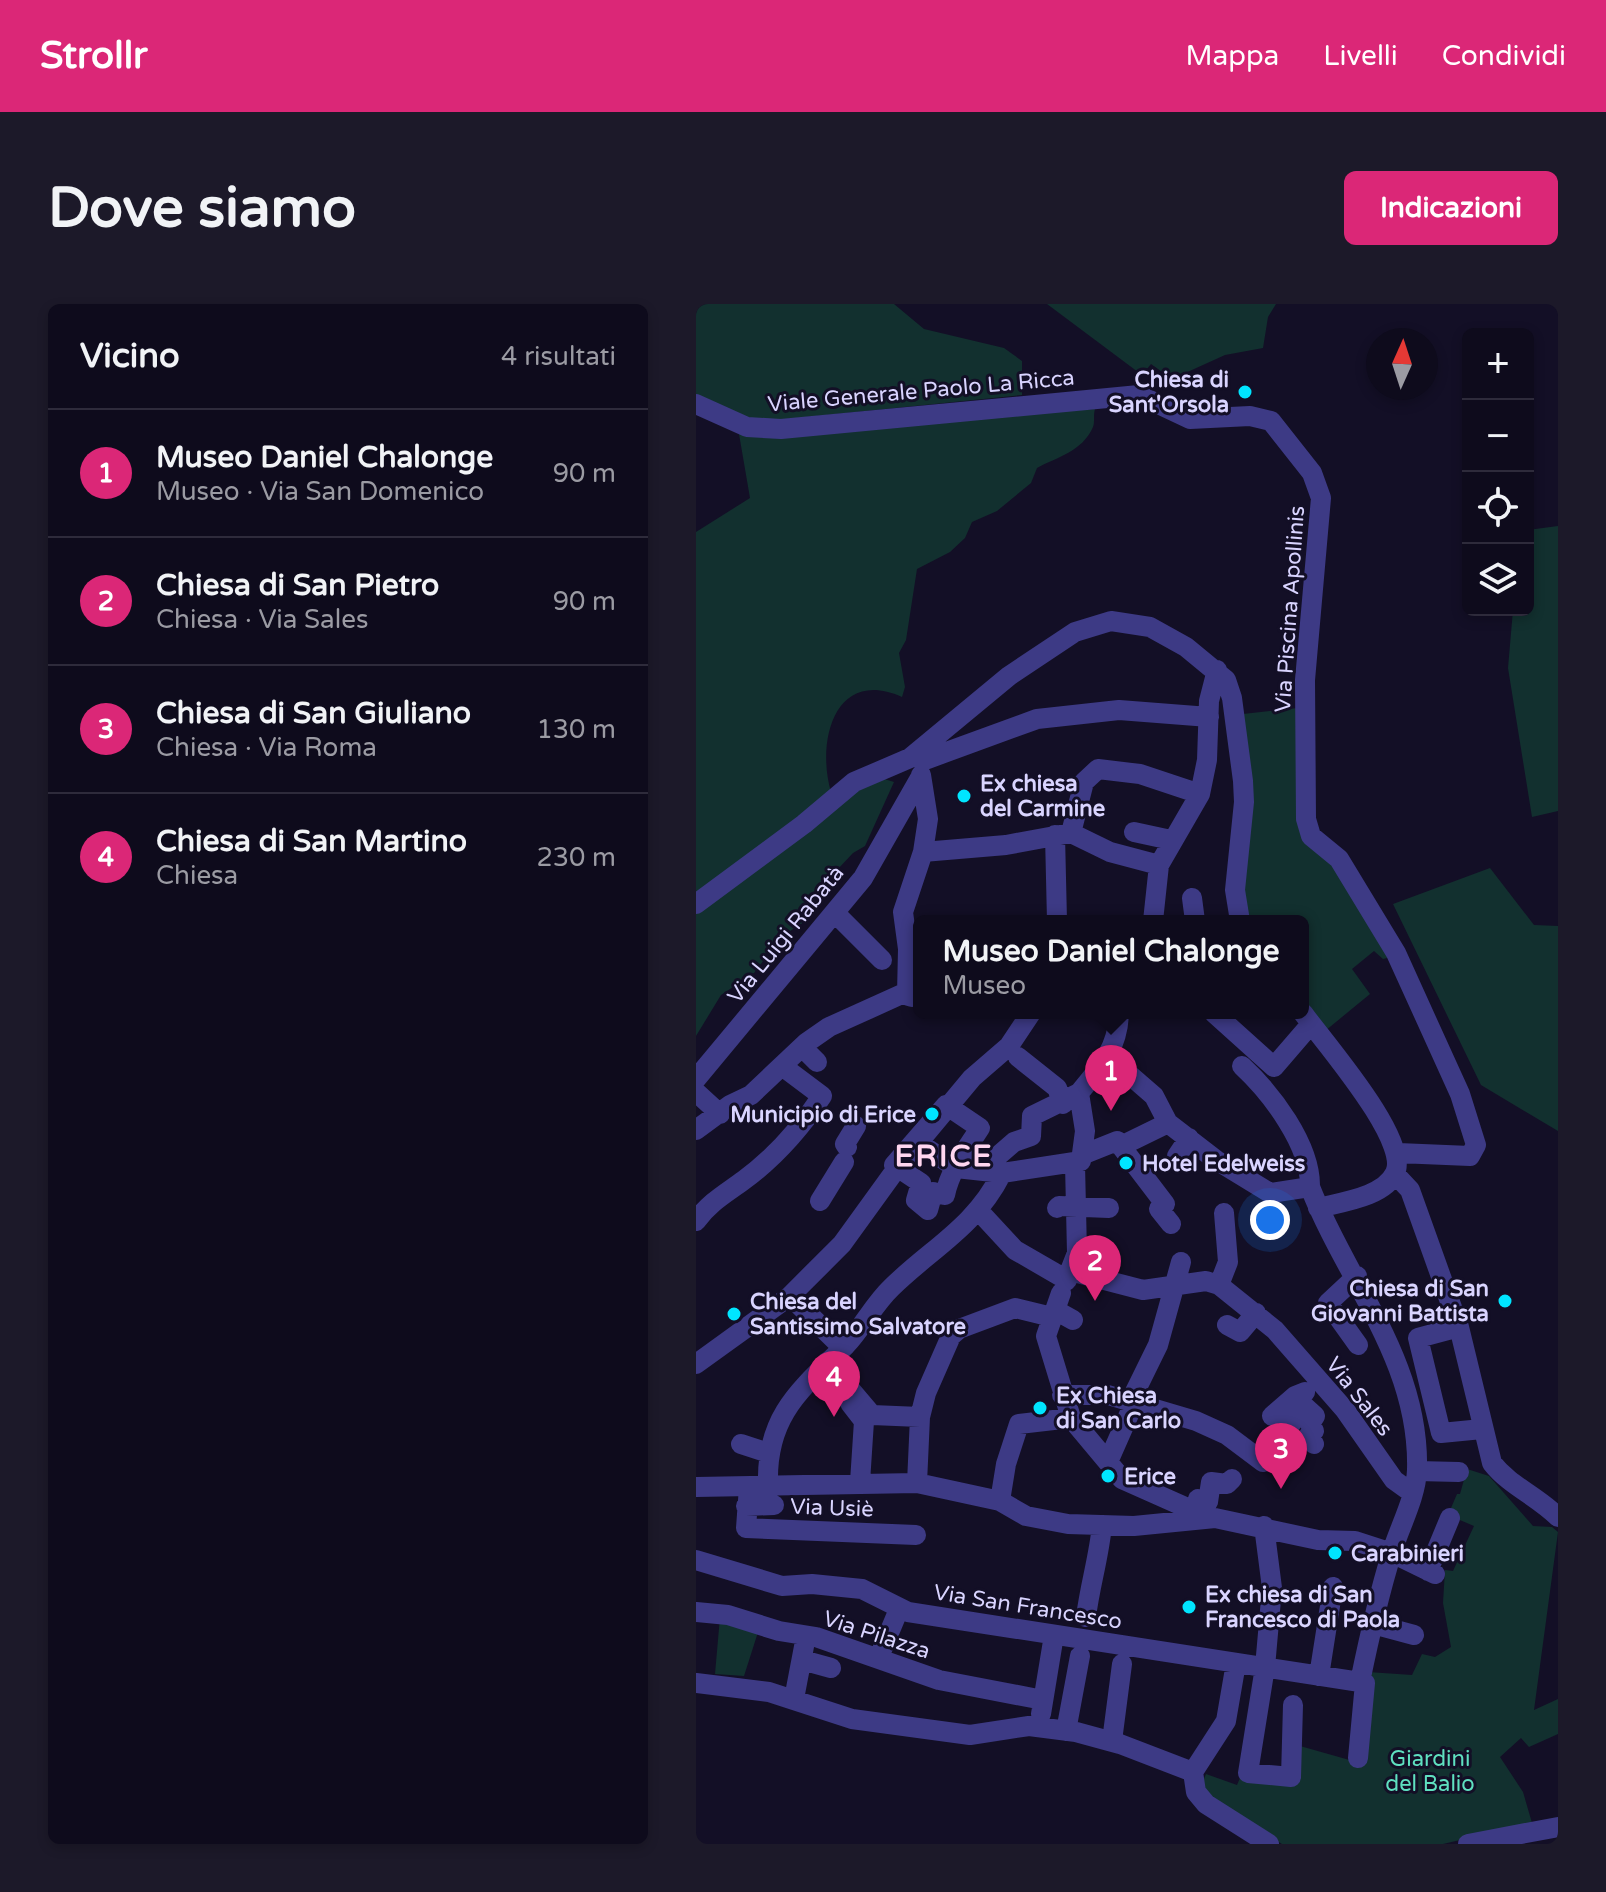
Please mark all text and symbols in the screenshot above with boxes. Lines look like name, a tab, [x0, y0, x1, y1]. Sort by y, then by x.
text: Strollr	[40, 33, 148, 79]
text: Mappa	[1185, 39, 1279, 73]
text: Livelli	[1323, 39, 1398, 73]
text: Condividi	[1442, 39, 1566, 73]
button: Indicazioni	[1344, 171, 1558, 245]
text: Dove siamo	[48, 175, 356, 242]
north arrow	[1366, 328, 1438, 400]
map controls	[1462, 328, 1534, 616]
button: +	[1462, 328, 1534, 400]
text: Vicino	[80, 336, 180, 377]
text: 4 risultati	[501, 341, 616, 372]
street label: Viale Generale Paolo La Ricca	[766, 365, 1076, 417]
place label: Chiesa di Sant'Orsola	[1109, 367, 1229, 418]
marker: Chiesa di Sant'Orsola	[1236, 383, 1254, 401]
button: −	[1462, 400, 1534, 472]
text: Museo Daniel Chalonge	[156, 439, 493, 476]
text: 1	[98, 458, 114, 489]
text: 90 m	[553, 458, 616, 489]
button: locate	[1462, 472, 1534, 544]
text: Museo · Via San Domenico	[156, 476, 484, 507]
street label: Via Piscina Apollinis	[1270, 505, 1310, 713]
button: layers	[1462, 544, 1534, 616]
text: Chiesa di San Pietro	[156, 567, 439, 604]
text: 2	[98, 586, 114, 617]
text: 90 m	[553, 586, 616, 617]
text: Chiesa · Via Sales	[156, 604, 368, 635]
text: Chiesa di San Giuliano	[156, 695, 471, 732]
text: 3	[98, 714, 114, 745]
text: 130 m	[536, 714, 616, 745]
text: Chiesa · Via Roma	[156, 732, 377, 763]
place label: Ex chiesa del Carmine	[980, 771, 1105, 822]
marker: Ex chiesa del Carmine	[955, 787, 973, 805]
text: Chiesa di San Martino	[156, 823, 467, 860]
text: 4	[98, 842, 114, 873]
text: 230 m	[536, 842, 616, 873]
text: Chiesa	[156, 860, 238, 891]
street label: Via Luigi Rabatà	[722, 860, 849, 1009]
popup	[913, 915, 1309, 1019]
text: Museo Daniel Chalonge	[942, 933, 1280, 970]
text: Museo	[942, 970, 1026, 1001]
pin: 1	[1085, 1045, 1137, 1111]
place label: Municipio di Erice	[730, 1102, 916, 1128]
marker: Municipio di Erice	[923, 1105, 941, 1123]
district label: ERICE	[894, 1138, 994, 1175]
place label: Hotel Edelweiss	[1142, 1151, 1306, 1177]
marker: Hotel Edelweiss	[1117, 1154, 1135, 1172]
your location	[1250, 1200, 1290, 1240]
pin: 2	[1069, 1235, 1121, 1301]
place label: Chiesa di San Giovanni Battista	[1311, 1276, 1489, 1327]
place label: Chiesa del Santissimo Salvatore	[750, 1289, 966, 1340]
marker: Chiesa di San Giovanni Battista	[1496, 1292, 1514, 1310]
marker: Chiesa del Santissimo Salvatore	[725, 1305, 743, 1323]
pin: 4	[808, 1351, 860, 1417]
street label: Via Sales	[1320, 1352, 1398, 1441]
place label: Ex Chiesa di San Carlo	[1056, 1383, 1181, 1434]
marker: Ex Chiesa di San Carlo	[1031, 1399, 1049, 1417]
pin: 3	[1255, 1423, 1307, 1489]
place label: Erice	[1124, 1464, 1176, 1490]
marker: Erice	[1099, 1467, 1117, 1485]
street label: Via Usiè	[790, 1494, 874, 1522]
place label: Carabinieri	[1351, 1541, 1464, 1567]
marker: Carabinieri	[1326, 1544, 1344, 1562]
street label: Via San Francesco	[932, 1579, 1124, 1635]
place label: Ex chiesa di San Francesco di Paola	[1205, 1582, 1400, 1633]
marker: Ex chiesa di San Francesco di Paola	[1180, 1598, 1198, 1616]
street label: Via Pilazza	[820, 1605, 933, 1664]
park label: Giardini del Balio	[1385, 1746, 1475, 1797]

